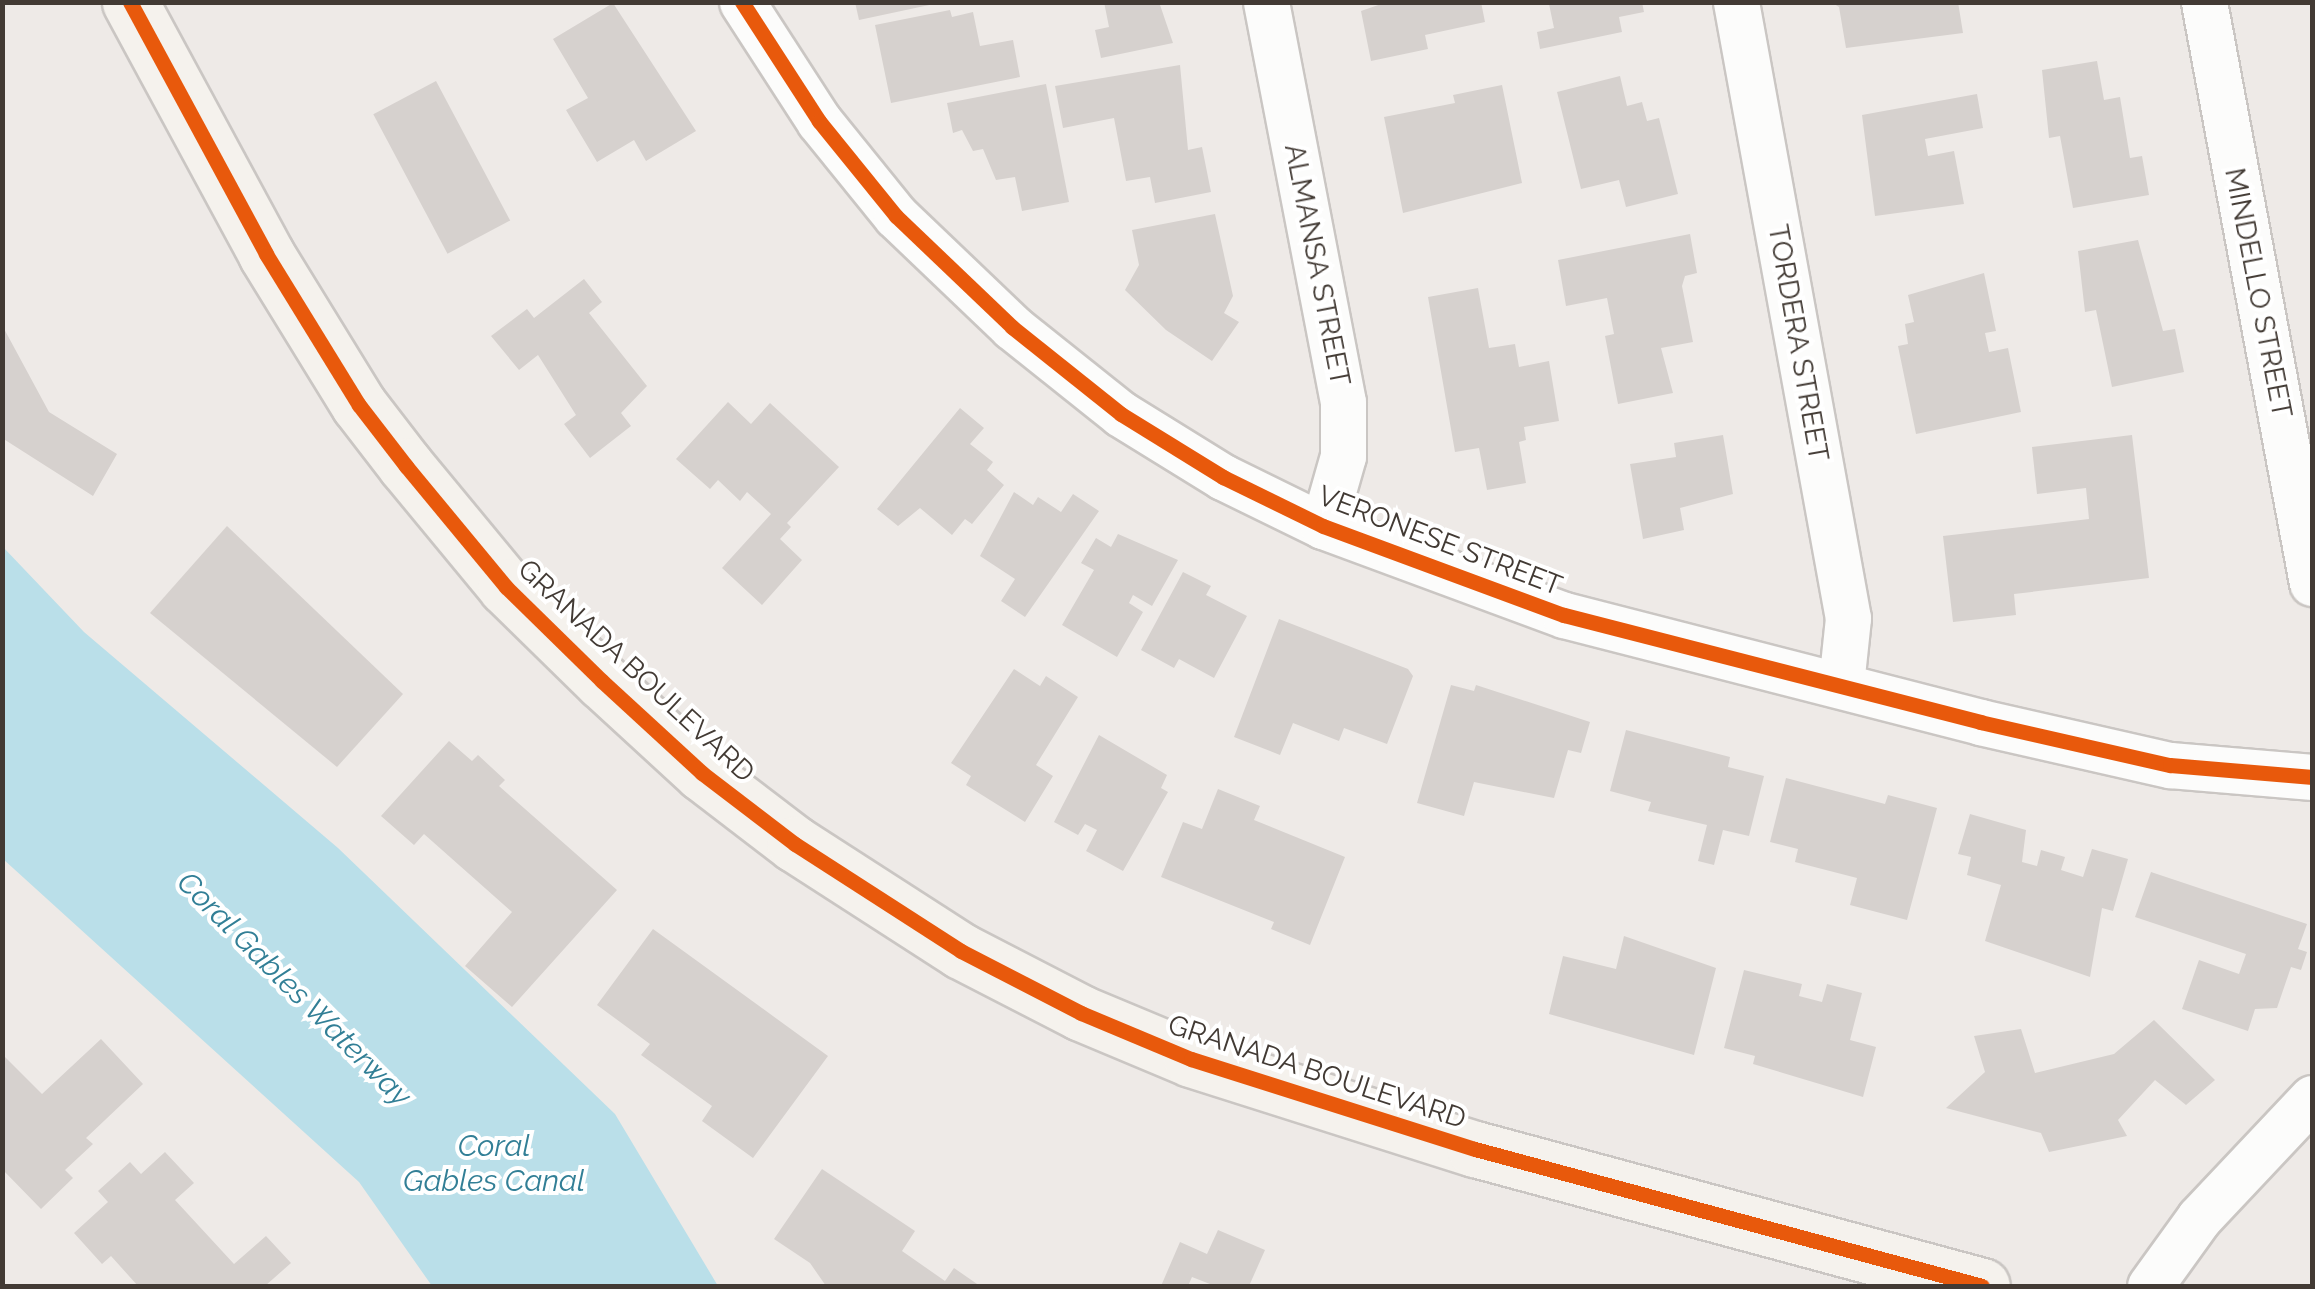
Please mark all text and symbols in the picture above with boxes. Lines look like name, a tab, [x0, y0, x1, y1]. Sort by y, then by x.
street label: ALMANSA STREET	[1277, 141, 1357, 389]
street label: MINDELLO STREET	[2217, 165, 2299, 421]
street label: TORDERA STREET	[1761, 222, 1835, 464]
street label: VERONESE STREET	[1313, 479, 1567, 603]
street label: GRANADA BOULEVARD	[510, 552, 762, 790]
water label: Coral Gables Waterway	[169, 864, 419, 1114]
street label: GRANADA BOULEVARD	[1163, 1008, 1471, 1136]
water label: Coral Gables Canal	[403, 1128, 585, 1198]

